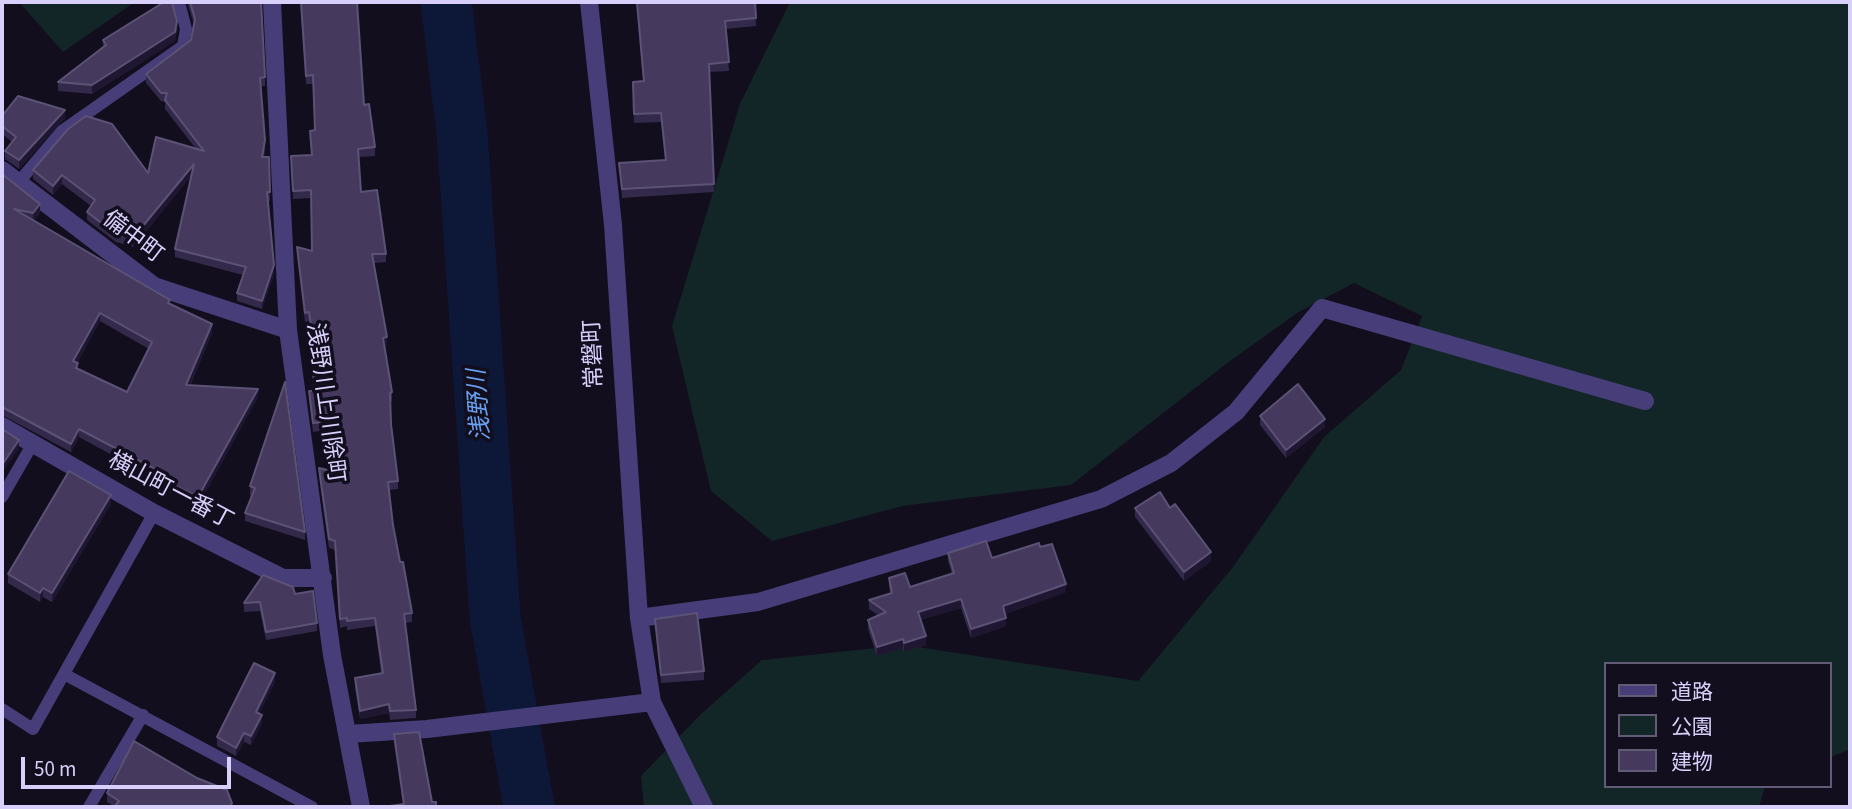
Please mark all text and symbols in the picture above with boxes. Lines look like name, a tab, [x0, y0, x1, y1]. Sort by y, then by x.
street label: 備中町	[96, 206, 168, 270]
street label: 常磐町	[579, 319, 611, 389]
street label: 浅野川上川除町	[299, 321, 349, 485]
water label: 浅野川	[464, 368, 498, 442]
street label: 横山町一番丁	[103, 447, 237, 537]
legend	[1604, 662, 1831, 788]
text: 道路	[1671, 677, 1713, 707]
text: 公園	[1671, 712, 1713, 742]
scale bar	[24, 742, 234, 786]
text: 建物	[1671, 747, 1713, 777]
text: 50 m	[34, 754, 76, 784]

